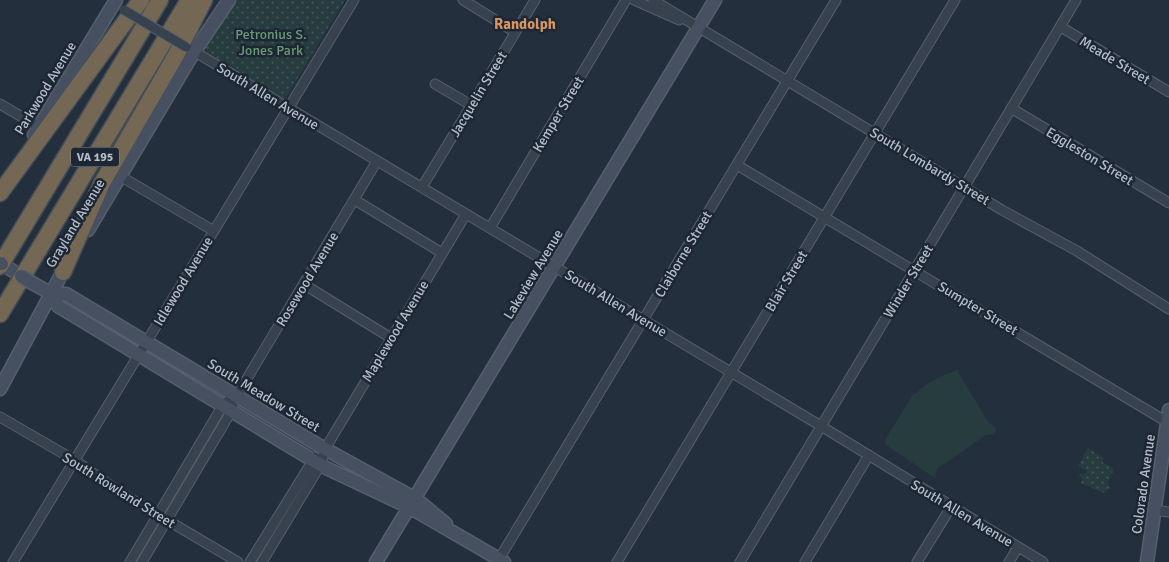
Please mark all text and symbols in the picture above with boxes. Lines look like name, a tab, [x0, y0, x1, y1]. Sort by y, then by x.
district label: Randolph	[494, 15, 556, 33]
park label: Petronius S. Jones Park	[235, 26, 307, 59]
street label: Meade Street	[1076, 33, 1153, 88]
street label: Parkwood Avenue	[11, 39, 80, 138]
street label: Jacquelin Street	[446, 48, 511, 140]
street label: South Allen Avenue	[214, 59, 322, 134]
street label: Kemper Street	[529, 73, 588, 155]
street label: South Lombardy Street	[867, 124, 993, 209]
street label: Eggleston Street	[1043, 124, 1137, 189]
road number: VA 195	[71, 148, 119, 166]
street label: Grayland Avenue	[42, 176, 109, 271]
street label: Claiborne Street	[651, 208, 716, 300]
street label: Lakeview Avenue	[500, 226, 567, 322]
street label: Rosewood Avenue	[273, 229, 342, 330]
street label: Idlewood Avenue	[150, 234, 217, 329]
street label: Winder Street	[880, 241, 937, 321]
street label: Blair Street	[762, 248, 811, 315]
street label: South Allen Avenue	[562, 266, 670, 341]
street label: Maplewood Avenue	[358, 277, 432, 385]
street label: Sumpter Street	[935, 278, 1021, 339]
street label: South Meadow Street	[205, 355, 323, 436]
street label: Colorado Avenue	[1128, 433, 1159, 535]
street label: South Rowland Street	[59, 449, 178, 532]
street label: South Allen Avenue	[908, 476, 1016, 551]

